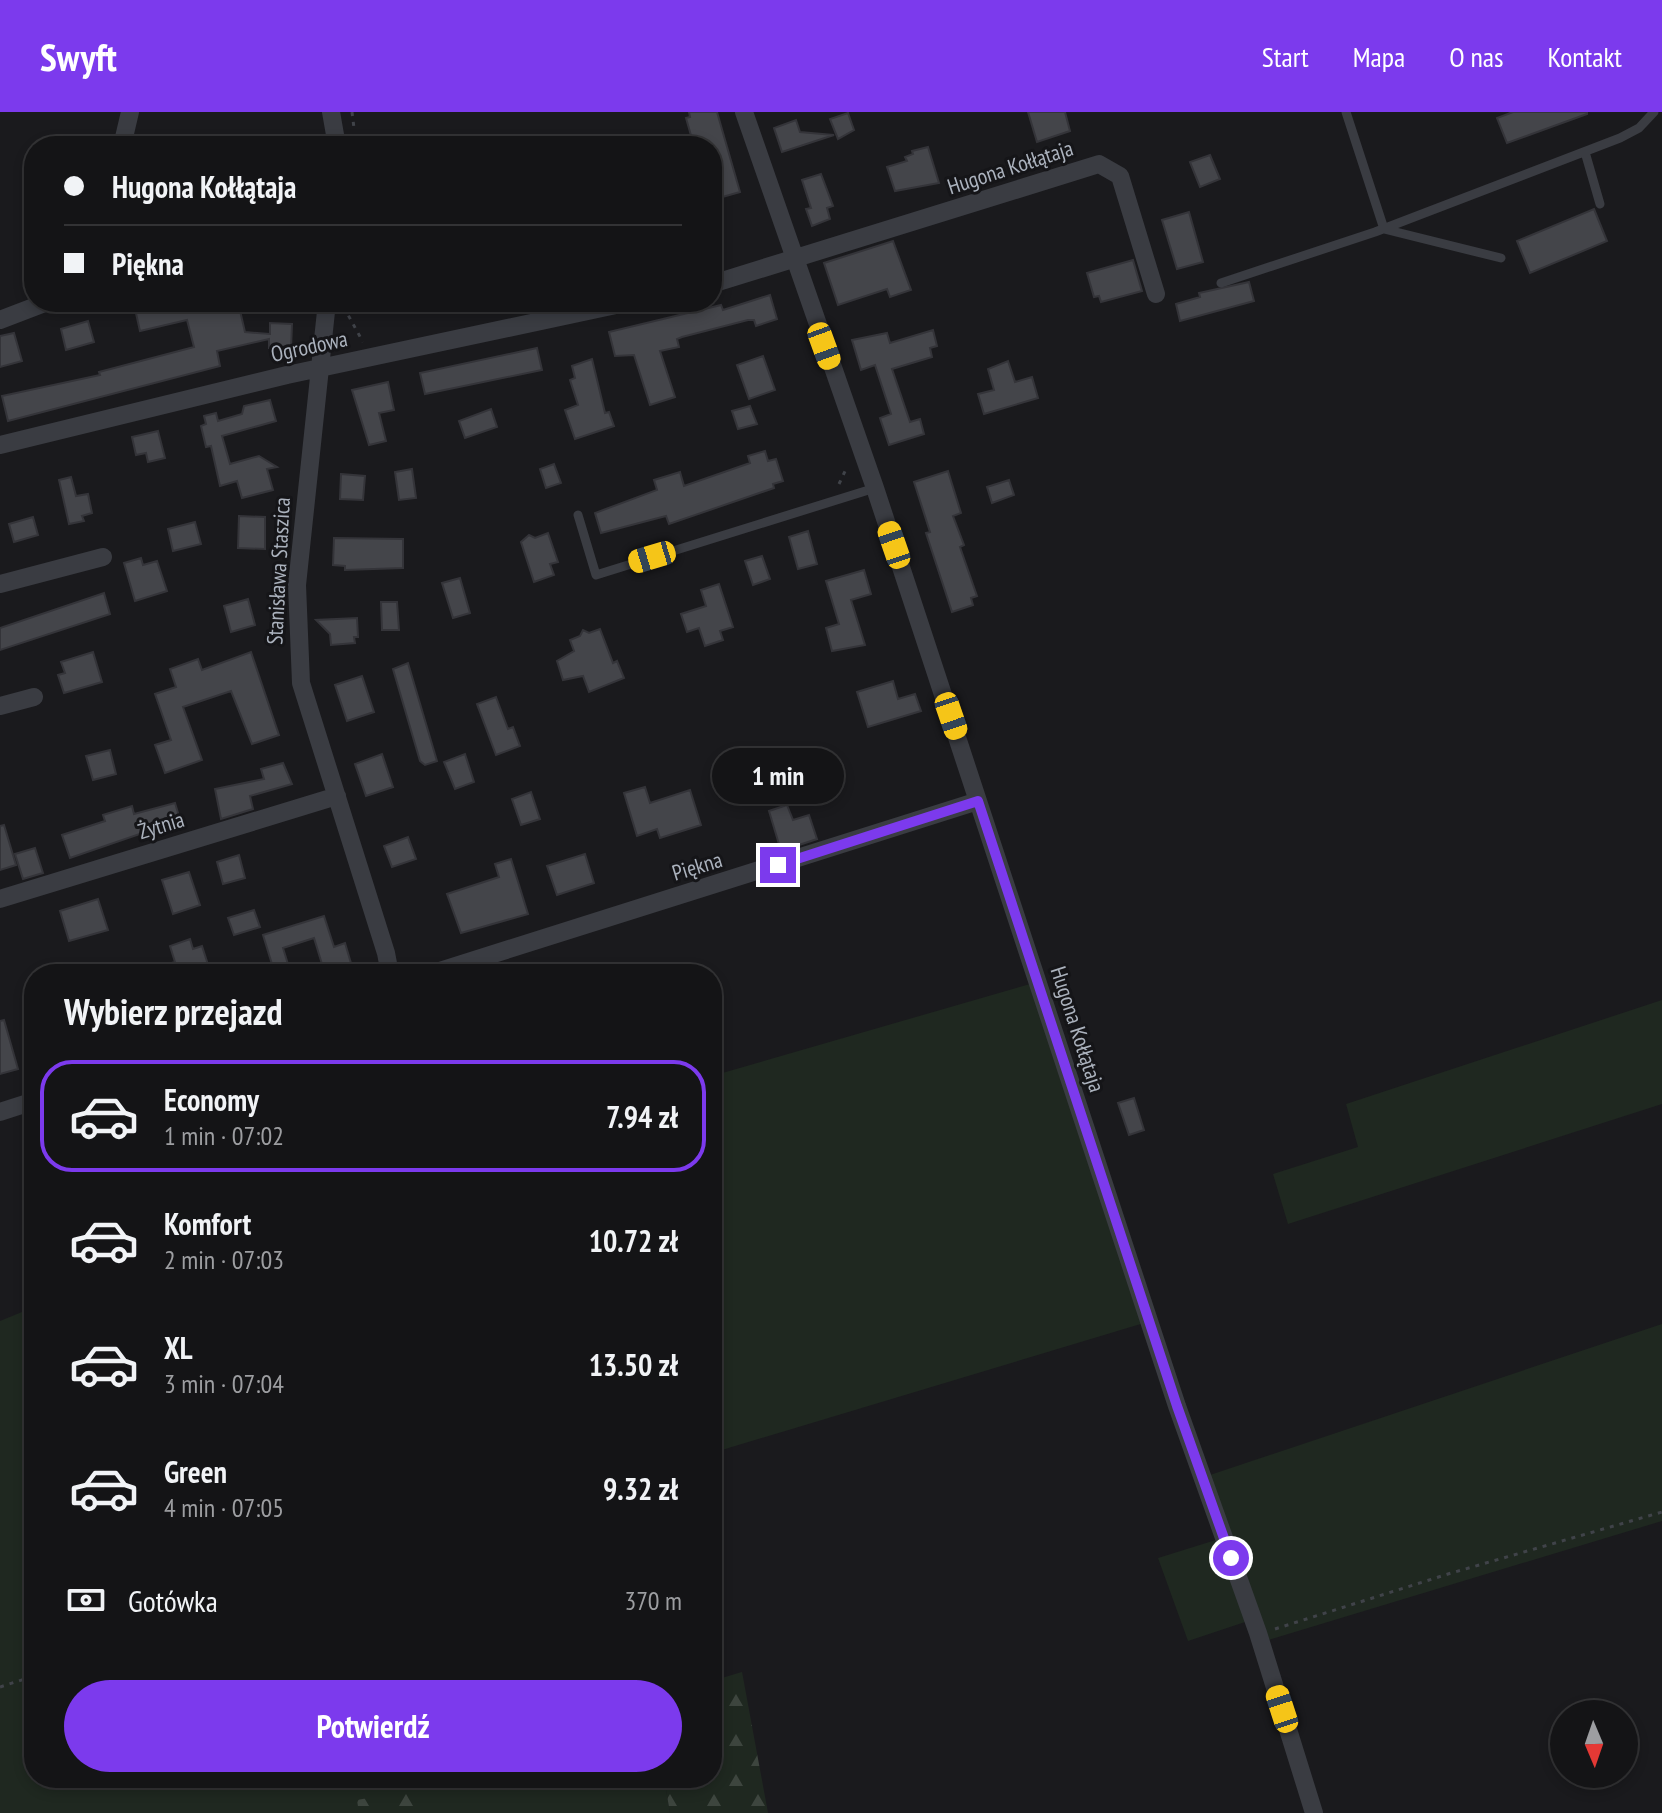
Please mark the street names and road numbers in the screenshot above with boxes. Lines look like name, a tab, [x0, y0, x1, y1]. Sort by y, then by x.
street label: Hugona Kołłątaja	[944, 134, 1076, 200]
street label: Ogrodowa	[268, 324, 350, 368]
street label: Stanisława Staszica	[260, 497, 296, 645]
street label: Żytnia	[135, 805, 187, 845]
street label: Piękna	[669, 845, 725, 887]
street label: Hugona Kołłątaja	[1045, 963, 1111, 1095]

